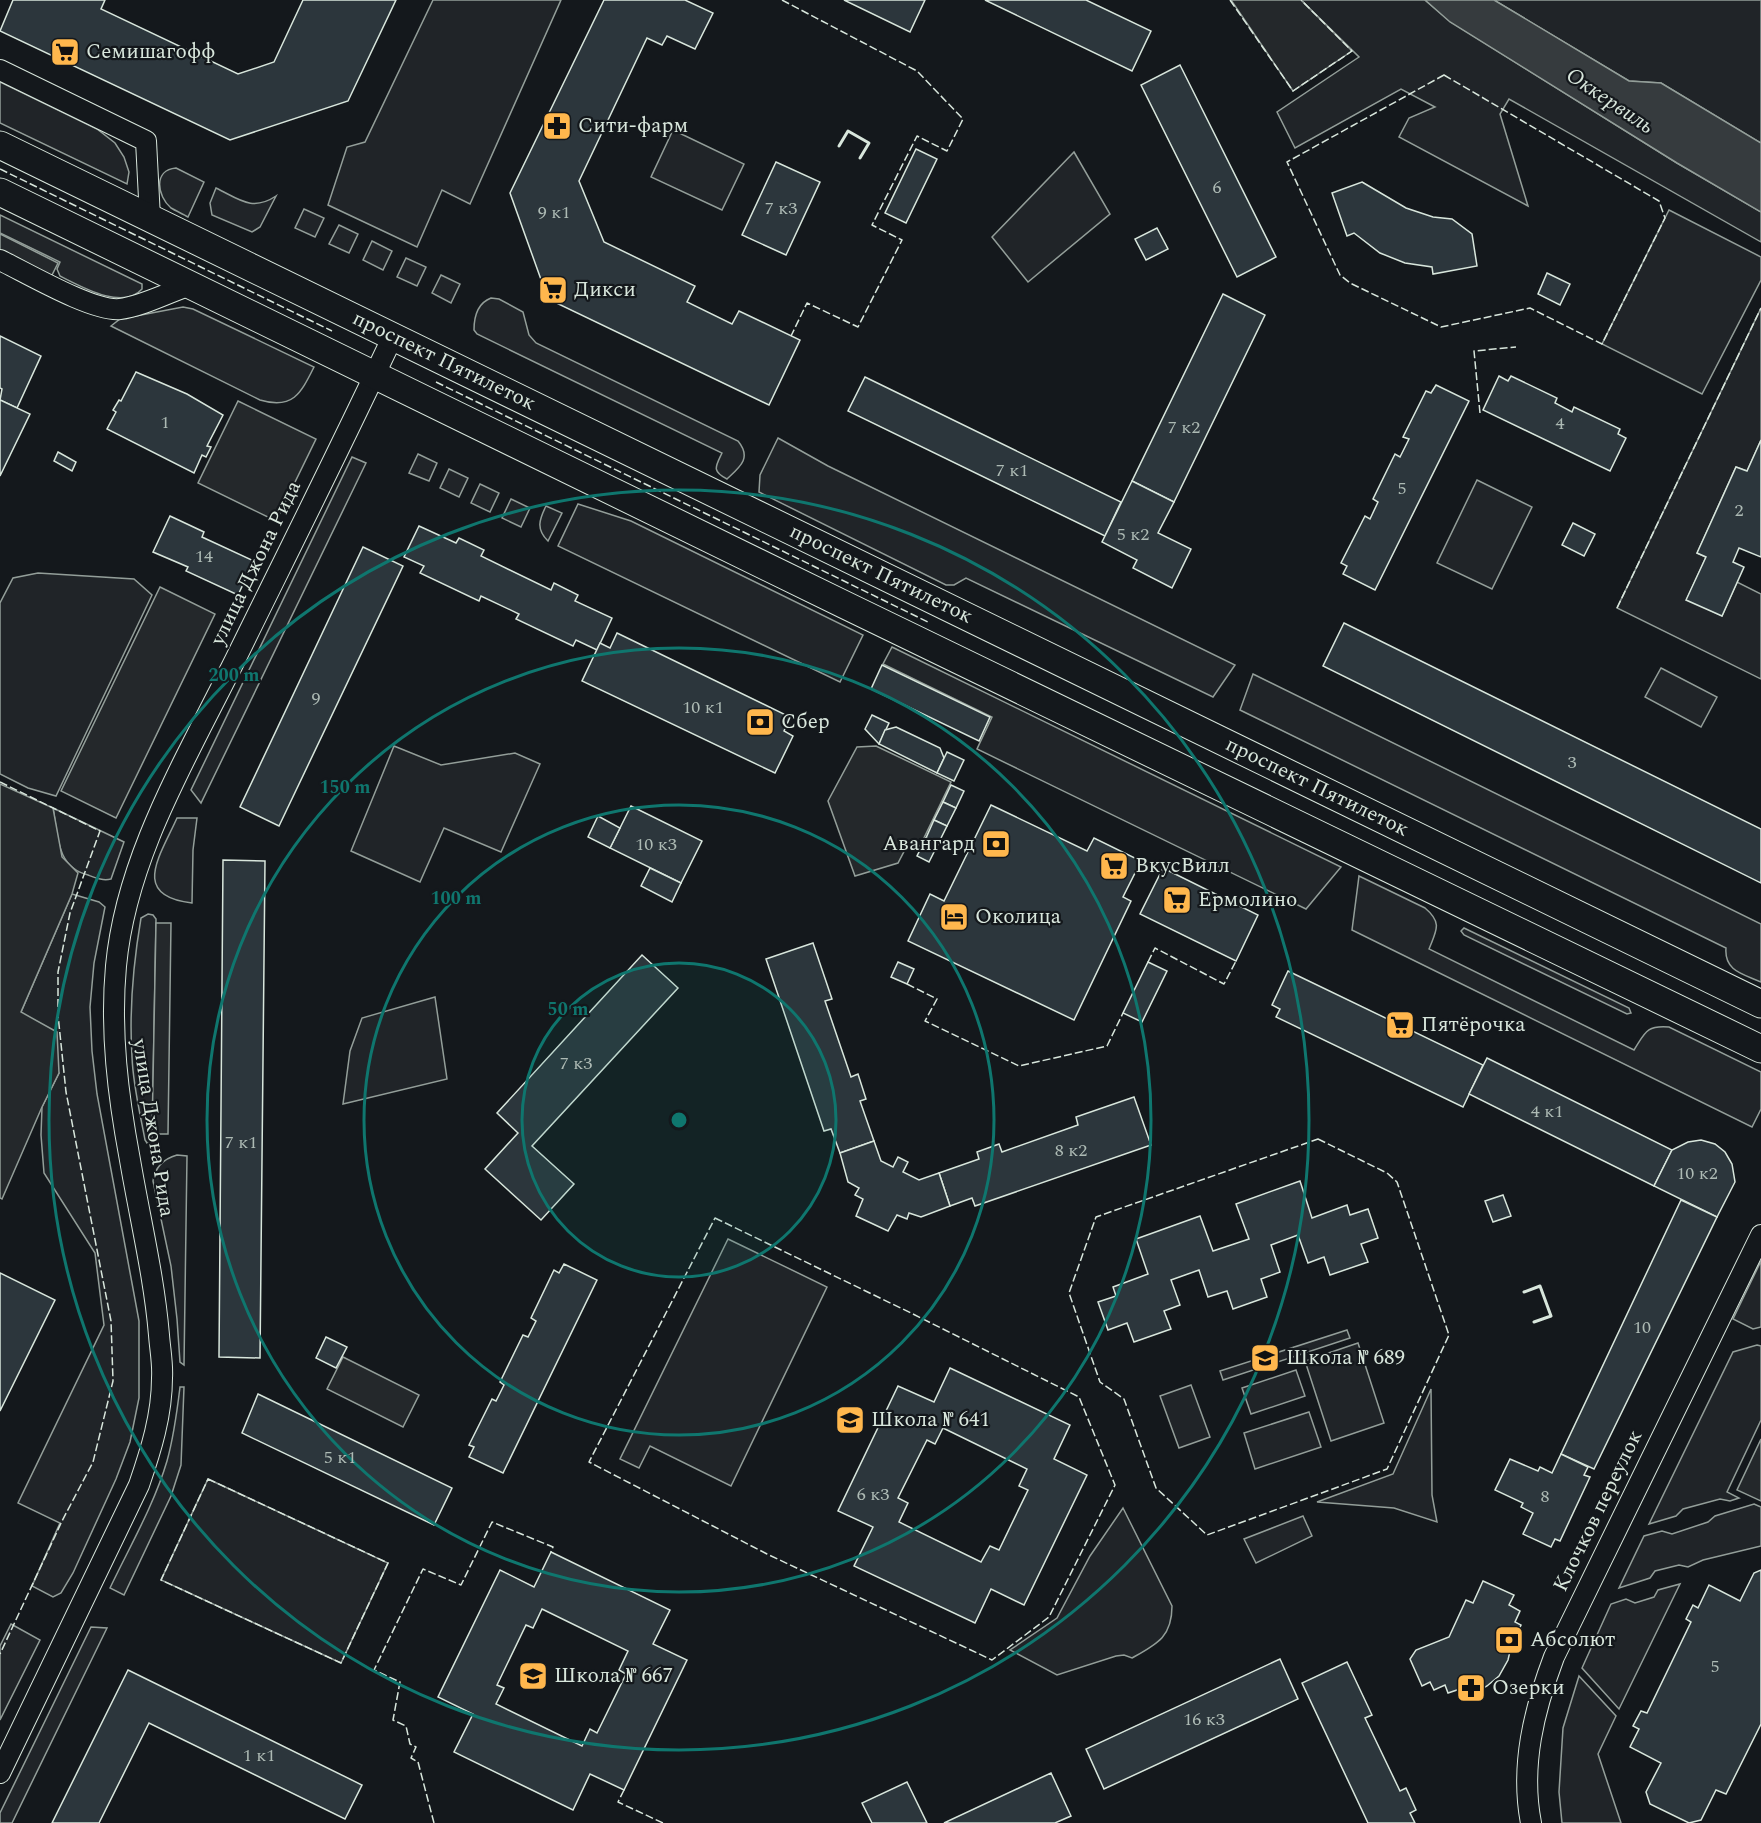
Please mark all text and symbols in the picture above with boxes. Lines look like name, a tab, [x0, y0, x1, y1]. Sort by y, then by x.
supermarket icon: Семишагофф	[49, 36, 81, 68]
place label: Семишагофф	[86, 36, 215, 68]
water label: Оккервиль	[1559, 59, 1661, 143]
pharmacy icon: Сити-фарм	[541, 110, 573, 142]
place label: Сити-фарм	[578, 110, 688, 142]
house number: 6	[1213, 174, 1222, 201]
house number: 7 к3	[765, 195, 797, 222]
house number: 9 к1	[538, 199, 570, 226]
supermarket icon: Дикси	[537, 274, 569, 306]
place label: Дикси	[574, 274, 636, 306]
street label: проспект Пятилеток	[347, 303, 542, 420]
house number: 1	[161, 409, 170, 436]
house number: 4	[1556, 410, 1565, 437]
house number: 7 к2	[1168, 414, 1200, 441]
house number: 7 к1	[996, 457, 1028, 484]
street label: улица Джона Рида	[202, 475, 310, 652]
house number: 5	[1398, 475, 1407, 502]
house number: 2	[1735, 497, 1744, 524]
street label: проспект Пятилеток	[784, 516, 979, 633]
house number: 5 к2	[1117, 521, 1149, 548]
house number: 14	[195, 543, 213, 570]
text: 200 m	[208, 662, 260, 689]
house number: 9	[312, 685, 321, 712]
house number: 10 к1	[682, 694, 724, 721]
bank icon: Сбер	[744, 706, 776, 738]
place label: Сбер	[781, 706, 830, 738]
street label: проспект Пятилеток	[1220, 729, 1415, 846]
house number: 3	[1568, 749, 1577, 776]
text: 150 m	[319, 774, 371, 801]
place label: Авангард	[882, 828, 975, 860]
bank icon: Авангард	[980, 828, 1012, 860]
house number: 10 к3	[635, 831, 677, 858]
supermarket icon: ВкусВилл	[1098, 850, 1130, 882]
place label: ВкусВилл	[1135, 850, 1230, 882]
supermarket icon: Ермолино	[1161, 884, 1193, 916]
place label: Ермолино	[1198, 884, 1297, 916]
text: 100 m	[430, 885, 482, 912]
hotel icon: Околица	[938, 901, 970, 933]
place label: Околица	[975, 901, 1062, 933]
text: 50 m	[548, 996, 588, 1023]
supermarket icon: Пятёрочка	[1384, 1009, 1416, 1041]
place label: Пятёрочка	[1421, 1009, 1526, 1041]
street label: улица Джона Рида	[123, 1036, 183, 1220]
house number: 7 к3	[560, 1050, 592, 1077]
house number: 4 к1	[1531, 1098, 1563, 1125]
centre of rings	[669, 1110, 689, 1130]
house number: 7 к1	[225, 1129, 257, 1156]
house number: 8 к2	[1055, 1137, 1087, 1164]
house number: 10 к2	[1676, 1160, 1718, 1187]
house number: 10	[1633, 1314, 1651, 1341]
school or university icon: Школа № 689	[1249, 1342, 1281, 1374]
place label: Школа № 689	[1286, 1342, 1405, 1374]
school or university icon: Школа № 641	[834, 1404, 866, 1436]
place label: Школа № 641	[871, 1404, 990, 1436]
street label: Клочков переулок	[1545, 1424, 1651, 1597]
house number: 5 к1	[324, 1444, 356, 1471]
house number: 6 к3	[857, 1481, 889, 1508]
house number: 8	[1541, 1483, 1550, 1510]
bank icon: Абсолют	[1493, 1624, 1525, 1656]
place label: Абсолют	[1530, 1624, 1615, 1656]
house number: 5	[1711, 1653, 1720, 1680]
school or university icon: Школа № 667	[517, 1660, 549, 1692]
place label: Школа № 667	[554, 1660, 673, 1692]
pharmacy icon: Озерки	[1455, 1672, 1487, 1704]
place label: Озерки	[1492, 1672, 1565, 1704]
house number: 16 к3	[1183, 1706, 1225, 1733]
house number: 1 к1	[243, 1742, 275, 1769]

